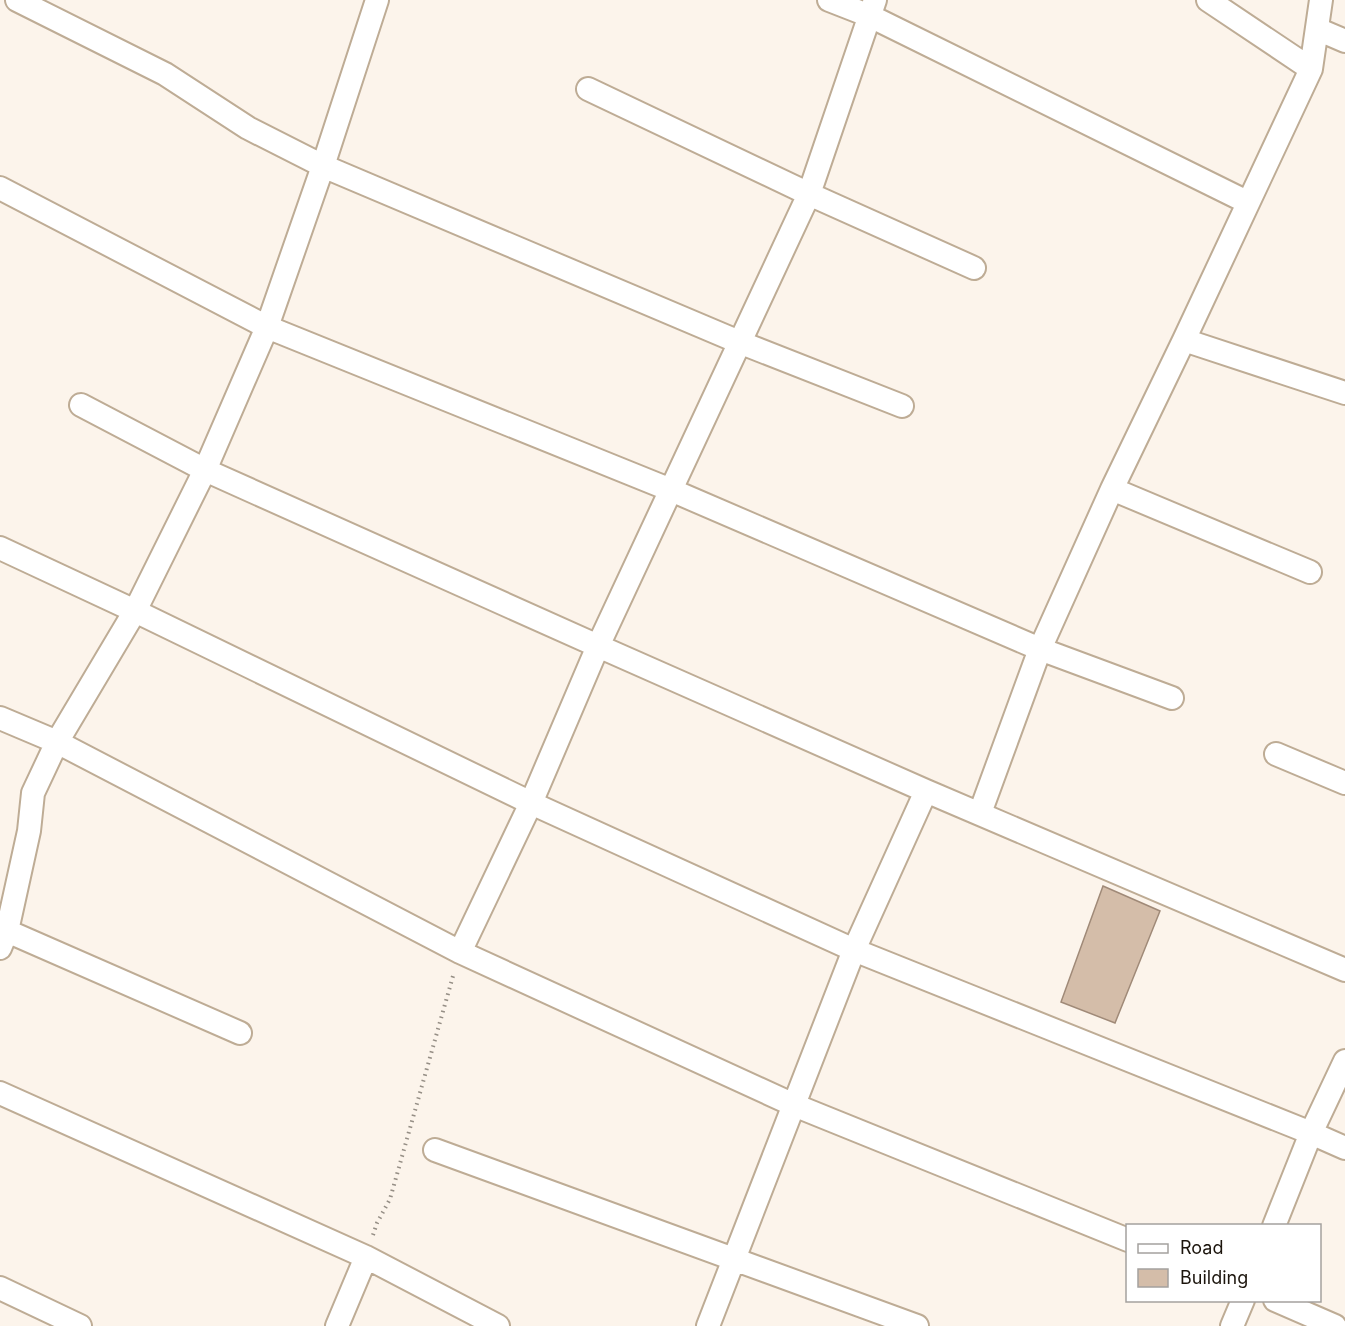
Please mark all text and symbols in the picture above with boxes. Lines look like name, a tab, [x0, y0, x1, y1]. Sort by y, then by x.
legend	[1126, 1224, 1321, 1302]
text: Road	[1180, 1237, 1223, 1258]
text: Building	[1180, 1267, 1248, 1288]

